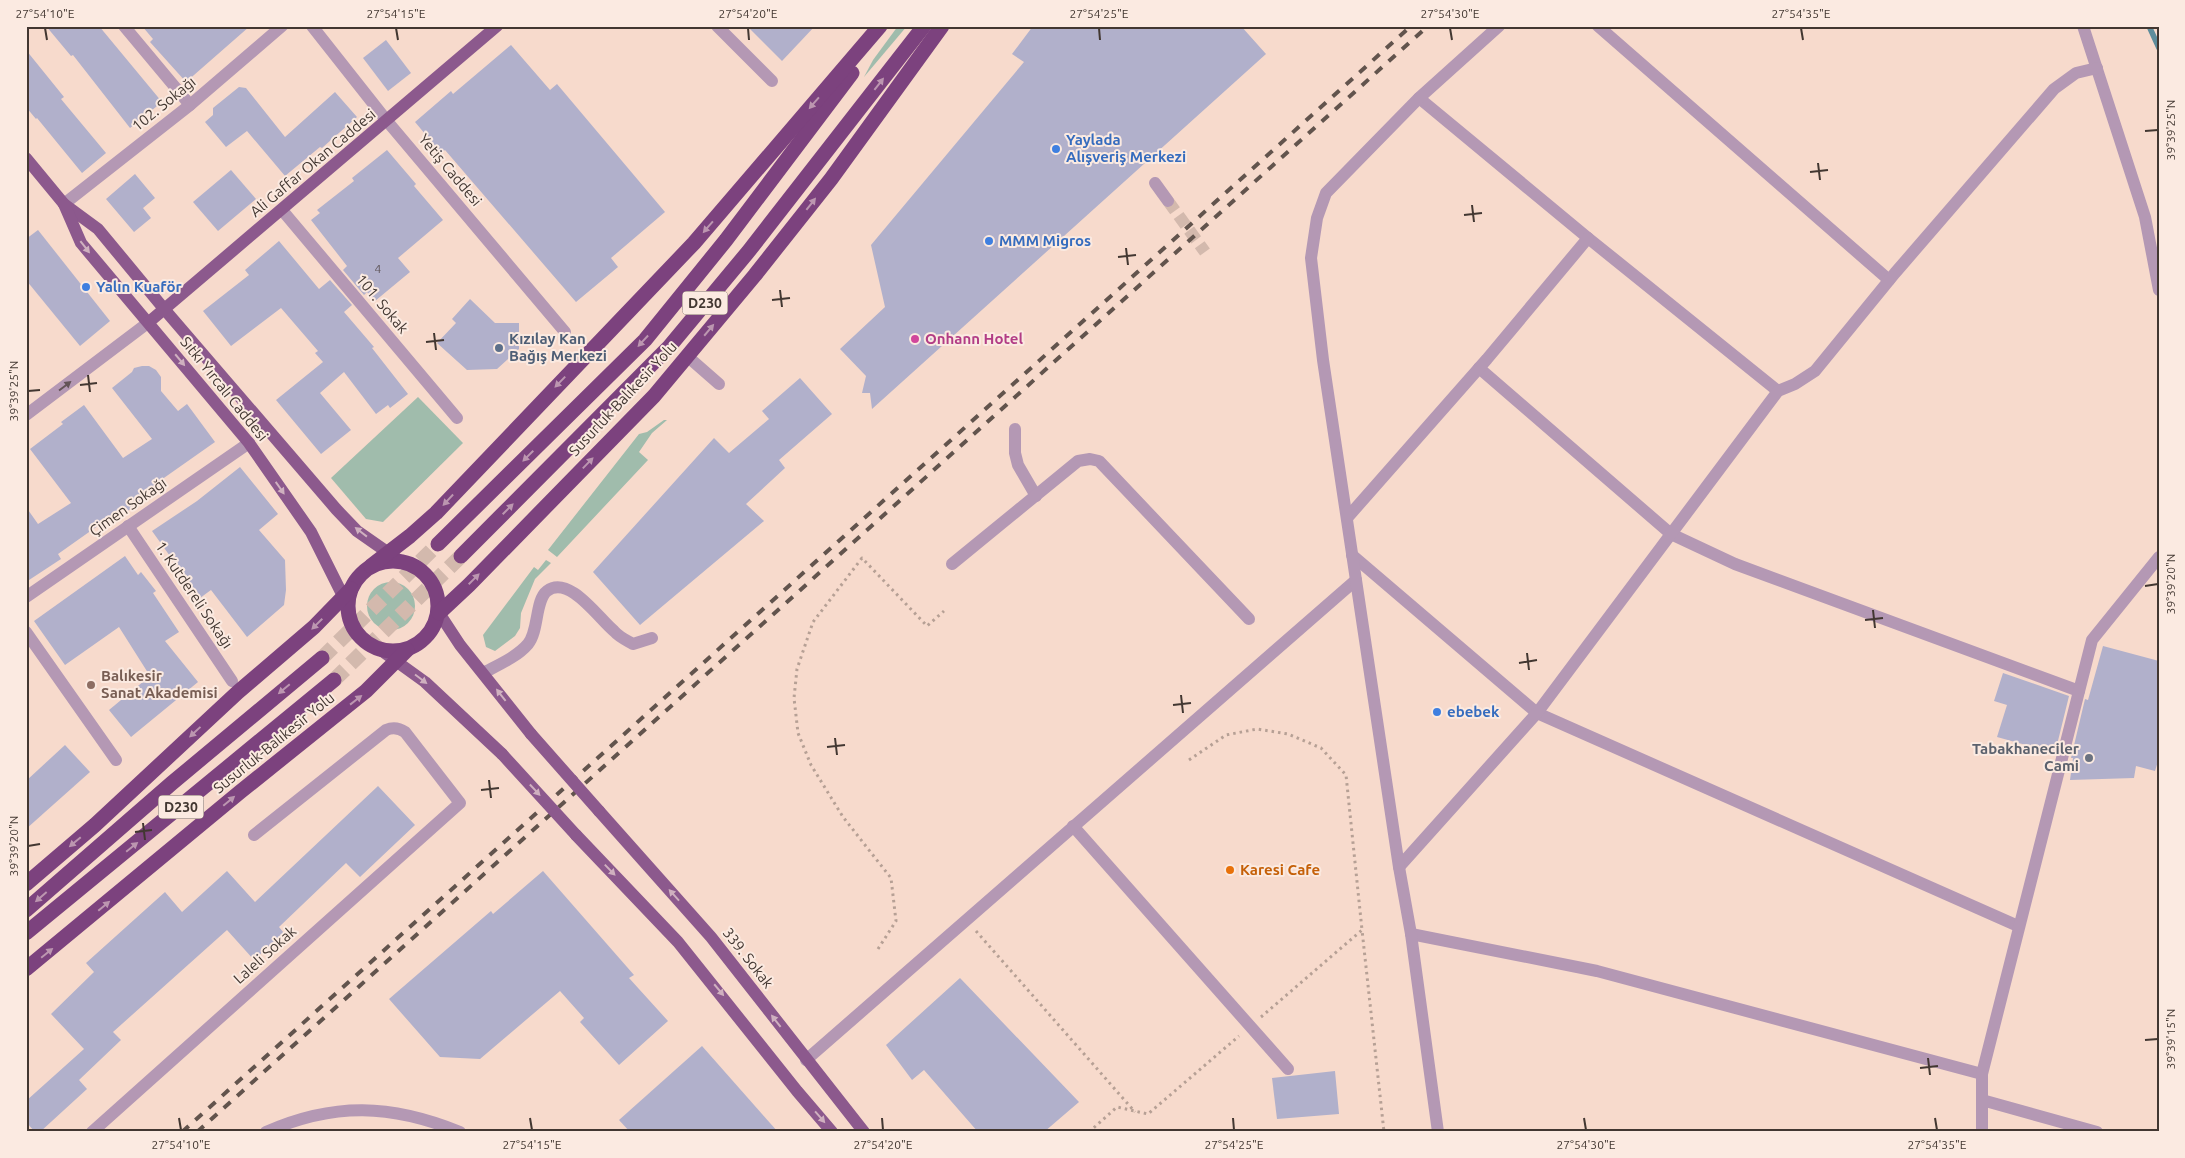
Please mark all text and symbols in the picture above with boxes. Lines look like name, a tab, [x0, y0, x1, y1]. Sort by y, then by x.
text: 27°54'10"E	[16, 7, 75, 20]
text: 27°54'15"E	[367, 7, 426, 20]
text: 27°54'20"E	[719, 7, 778, 20]
text: 27°54'25"E	[1070, 7, 1129, 20]
text: 27°54'30"E	[1421, 7, 1480, 20]
text: 27°54'35"E	[1772, 7, 1831, 20]
street label: 102. Sokağı	[129, 73, 199, 134]
one-way arrow	[873, 78, 884, 91]
one-way arrow	[808, 96, 819, 109]
text: 39°39'25"N	[2164, 100, 2177, 160]
street label: Ali Gaffar Okan Caddesi	[247, 105, 379, 220]
street label: Yetiş Caddesi	[415, 130, 485, 209]
place label: Yaylada Alışveriş Merkezi	[1066, 131, 1186, 166]
marker: Yaylada Alışveriş Merkezi	[1050, 143, 1062, 155]
one-way arrow	[806, 198, 817, 211]
one-way arrow	[702, 220, 714, 232]
place label: MMM Migros	[999, 232, 1091, 249]
marker: MMM Migros	[983, 235, 995, 247]
one-way arrow	[80, 240, 90, 254]
house number: 4	[375, 262, 382, 275]
street label: 101. Sokak	[353, 271, 412, 337]
place label: Yalın Kuaför	[96, 278, 182, 295]
marker: Yalın Kuaför	[80, 281, 92, 293]
road number: D230	[682, 292, 728, 314]
one-way arrow	[703, 324, 714, 337]
place label: Kızılay Kan Bağış Merkezi	[509, 330, 607, 365]
place label: Onhann Hotel	[925, 330, 1023, 347]
street label: Sıtkı Yırcalı Caddesi	[177, 333, 272, 444]
marker: Onhann Hotel	[909, 333, 921, 345]
one-way arrow	[637, 335, 649, 347]
street label: Susurluk-Balıkesir Yolu	[565, 338, 680, 459]
marker: Kızılay Kan Bağış Merkezi	[493, 342, 505, 354]
one-way arrow	[175, 353, 186, 366]
text: 39°39'25"N	[7, 361, 20, 421]
one-way arrow	[554, 376, 566, 388]
one-way arrow	[58, 381, 71, 392]
one-way arrow	[522, 450, 534, 462]
one-way arrow	[582, 458, 594, 470]
street label: Çimen Sokağı	[86, 474, 170, 539]
one-way arrow	[275, 481, 285, 495]
one-way arrow	[442, 494, 454, 506]
one-way arrow	[502, 504, 514, 516]
one-way arrow	[355, 527, 368, 538]
street label: 1. Kutdereli Sokağı	[152, 538, 236, 651]
text: 39°39'20"N	[2164, 554, 2177, 614]
one-way arrow	[468, 574, 480, 586]
one-way arrow	[311, 618, 323, 630]
place label: Balıkesir Sanat Akademisi	[101, 667, 218, 701]
one-way arrow	[414, 674, 427, 685]
marker: Balıkesir Sanat Akademisi	[85, 679, 97, 691]
one-way arrow	[278, 684, 291, 695]
street label: Susurluk-Balıkesir Yolu	[210, 689, 337, 797]
one-way arrow	[495, 689, 506, 702]
one-way arrow	[349, 694, 362, 705]
place label: ebebek	[1447, 703, 1500, 720]
marker: ebebek	[1431, 706, 1443, 718]
one-way arrow	[189, 726, 201, 738]
place label: Tabakhaneciler Cami	[1972, 740, 2080, 774]
marker: Tabakhaneciler Cami	[2083, 752, 2095, 764]
one-way arrow	[529, 783, 541, 795]
one-way arrow	[222, 795, 234, 807]
road number: D230	[158, 796, 204, 819]
text: 39°39'20"N	[7, 816, 20, 876]
one-way arrow	[69, 836, 82, 847]
one-way arrow	[125, 842, 138, 853]
place label: Karesi Cafe	[1240, 861, 1320, 878]
one-way arrow	[604, 864, 616, 876]
marker: Karesi Cafe	[1224, 864, 1236, 876]
one-way arrow	[668, 890, 680, 902]
one-way arrow	[35, 891, 47, 902]
one-way arrow	[98, 900, 111, 911]
street label: Laleli Sokak	[230, 922, 300, 987]
street label: 339. Sokak	[720, 924, 778, 992]
one-way arrow	[40, 948, 53, 959]
one-way arrow	[713, 984, 724, 997]
text: 39°39'15"N	[2164, 1009, 2177, 1069]
one-way arrow	[771, 1014, 781, 1028]
one-way arrow	[814, 1111, 826, 1123]
text: 27°54'10"E	[152, 1138, 211, 1151]
text: 27°54'15"E	[503, 1138, 562, 1151]
text: 27°54'20"E	[854, 1138, 913, 1151]
text: 27°54'25"E	[1205, 1138, 1264, 1151]
text: 27°54'30"E	[1557, 1138, 1616, 1151]
text: 27°54'35"E	[1908, 1138, 1967, 1151]

